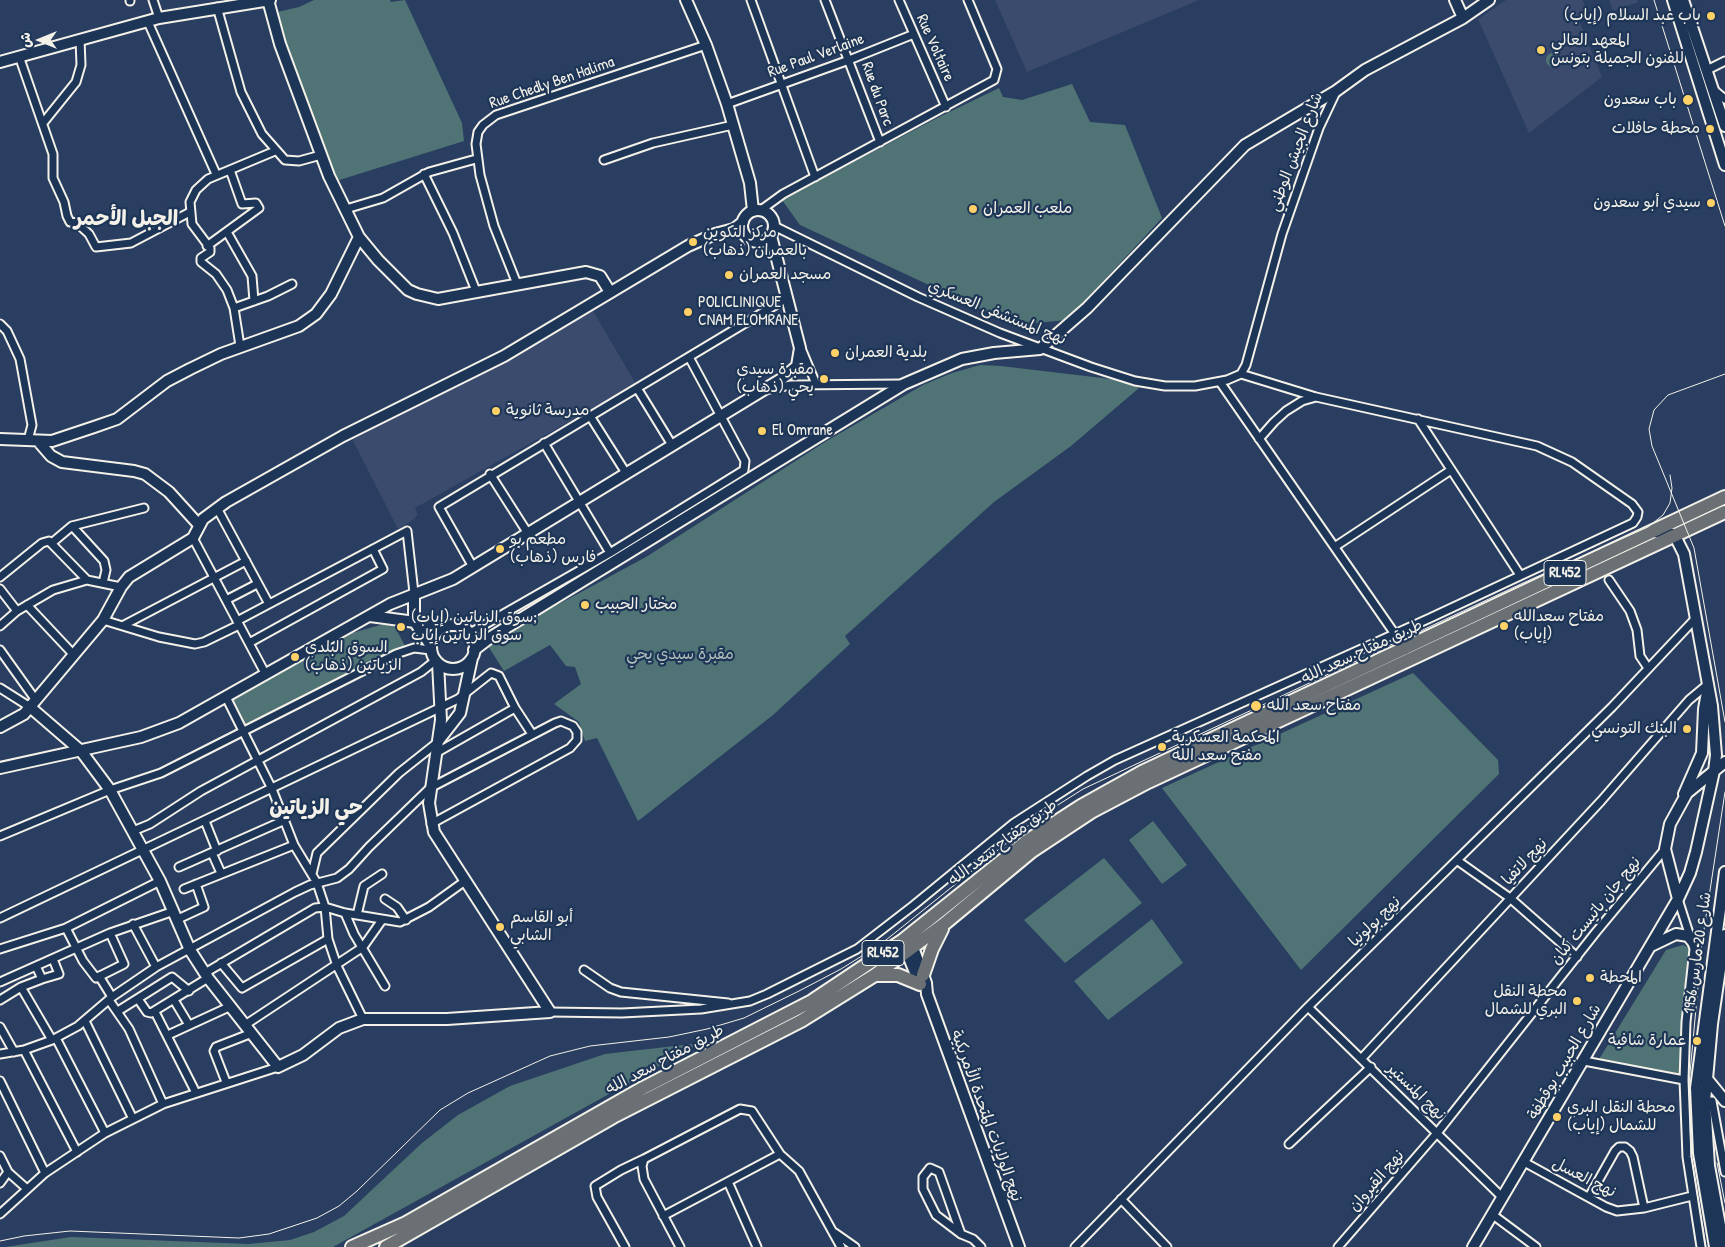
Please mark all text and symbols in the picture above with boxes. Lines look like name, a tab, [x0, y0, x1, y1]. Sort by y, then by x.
place label: باب عبد السلام (إياب)	[1564, 6, 1701, 26]
marker: باب عبد السلام (إياب)	[1705, 10, 1717, 22]
street label: Rue Voltaire	[912, 12, 958, 84]
north arrow	[15, 15, 65, 65]
street label: Rue Paul Verlaine	[765, 30, 867, 82]
place label: المعهد العالي للفنون الجميلة بتونس	[1551, 31, 1684, 69]
text: ش	[15, 32, 34, 48]
marker: المعهد العالي للفنون الجميلة بتونس	[1535, 44, 1547, 56]
street label: Rue Chedly Ben Halima	[487, 53, 617, 113]
street label: Rue du Parc	[857, 60, 897, 128]
street label: شارع الجيش الوطني	[1264, 90, 1328, 214]
place label: باب سعدون	[1604, 90, 1677, 110]
marker: باب سعدون	[1681, 93, 1695, 107]
place label: محطة حافلات	[1612, 119, 1700, 139]
marker: محطة حافلات	[1704, 123, 1716, 135]
place label: سيدي أبو سعدون	[1593, 193, 1701, 213]
marker: سيدي أبو سعدون	[1705, 197, 1717, 209]
place label: ملعب العمران	[983, 199, 1072, 219]
marker: ملعب العمران	[967, 203, 979, 215]
district label: الجبل الأحمر	[74, 206, 178, 232]
place label: مركز التكوين بالعمران (ذهاب)	[703, 223, 807, 261]
marker: مركز التكوين بالعمران (ذهاب)	[687, 236, 699, 248]
place label: مسجد العمران	[739, 265, 831, 285]
marker: مسجد العمران	[723, 269, 735, 281]
street label: نهج المستشفى العسكري	[925, 276, 1069, 350]
place label: POLICLINIQUE CNAM ELOMRANE	[698, 293, 798, 331]
marker: POLICLINIQUE CNAM ELOMRANE	[682, 306, 694, 318]
place label: بلدية العمران	[845, 343, 927, 363]
marker: بلدية العمران	[829, 347, 841, 359]
place label: مقبرة سيدي يحي (ذهاب)	[736, 360, 814, 398]
marker: مقبرة سيدي يحي (ذهاب)	[818, 373, 830, 385]
place label: مدرسة ثانوية	[506, 401, 589, 421]
marker: مدرسة ثانوية	[490, 405, 502, 417]
place label: El Omrane	[772, 421, 833, 441]
marker: El Omrane	[756, 425, 768, 437]
place label: مطعم بو فارس (ذهاب)	[510, 530, 596, 568]
marker: مطعم بو فارس (ذهاب)	[494, 543, 506, 555]
road number: RL452	[1544, 560, 1586, 586]
place label: مختار الحبيب	[595, 595, 677, 615]
marker: مختار الحبيب	[579, 599, 591, 611]
place label: مفتاح سعدالله (إياب)	[1514, 607, 1604, 645]
place label: سوق الزياتين (إياب); سوق الزياتين إياب	[411, 608, 537, 646]
street label: طريق مفتاح سعد الله	[1298, 616, 1426, 688]
marker: مفتاح سعدالله (إياب)	[1498, 620, 1510, 632]
marker: سوق الزياتين (إياب); سوق الزياتين إياب	[395, 621, 407, 633]
place label: السوق البلدي الزياتين (ذهاب)	[305, 638, 402, 676]
park label: مقبرة سيدي يحي	[626, 645, 734, 665]
marker: السوق البلدي الزياتين (ذهاب)	[289, 651, 301, 663]
place label: مفتاح سعد الله	[1267, 696, 1361, 716]
marker: مفتاح سعد الله	[1249, 699, 1263, 713]
place label: البنك التونسي	[1591, 719, 1677, 739]
marker: البنك التونسي	[1681, 723, 1693, 735]
place label: المحكمة العسكرية مفتح سعد الله	[1172, 728, 1280, 766]
marker: المحكمة العسكرية مفتح سعد الله	[1156, 741, 1168, 753]
district label: حي الزياتين	[269, 795, 363, 821]
street label: طريق مفتاح سعد الله	[945, 796, 1061, 890]
street label: نهج لاتفيا	[1498, 834, 1552, 890]
street label: نهج جان باتيست كبان	[1547, 853, 1645, 969]
street label: شارع 20 مارس 1956	[1680, 891, 1716, 1015]
street label: نهج بولونيا	[1345, 893, 1405, 951]
place label: أبو القاسم الشابي	[510, 908, 573, 946]
marker: أبو القاسم الشابي	[494, 921, 506, 933]
road number: RL452	[862, 940, 904, 966]
place label: المحطة	[1600, 968, 1642, 988]
marker: المحطة	[1584, 972, 1596, 984]
place label: محطة النقل البري للشمال	[1485, 982, 1567, 1020]
marker: محطة النقل البري للشمال	[1571, 995, 1583, 1007]
street label: شارع الحبيب بوقطفة	[1524, 1001, 1606, 1123]
street label: طريق مفتاح سعد الله	[602, 1021, 728, 1099]
street label: نهج الولايات المتحدة الأمريكية	[946, 1027, 1026, 1205]
place label: عمارة شافية	[1608, 1031, 1687, 1051]
marker: عمارة شافية	[1691, 1035, 1703, 1047]
street label: نهج المنستير	[1383, 1060, 1449, 1124]
place label: محطة النقل البري للشمال (إياب)	[1567, 1098, 1676, 1136]
marker: محطة النقل البري للشمال (إياب)	[1551, 1111, 1563, 1123]
street label: نهج القيروان	[1345, 1146, 1409, 1216]
street label: نهج العسل	[1549, 1154, 1619, 1202]

